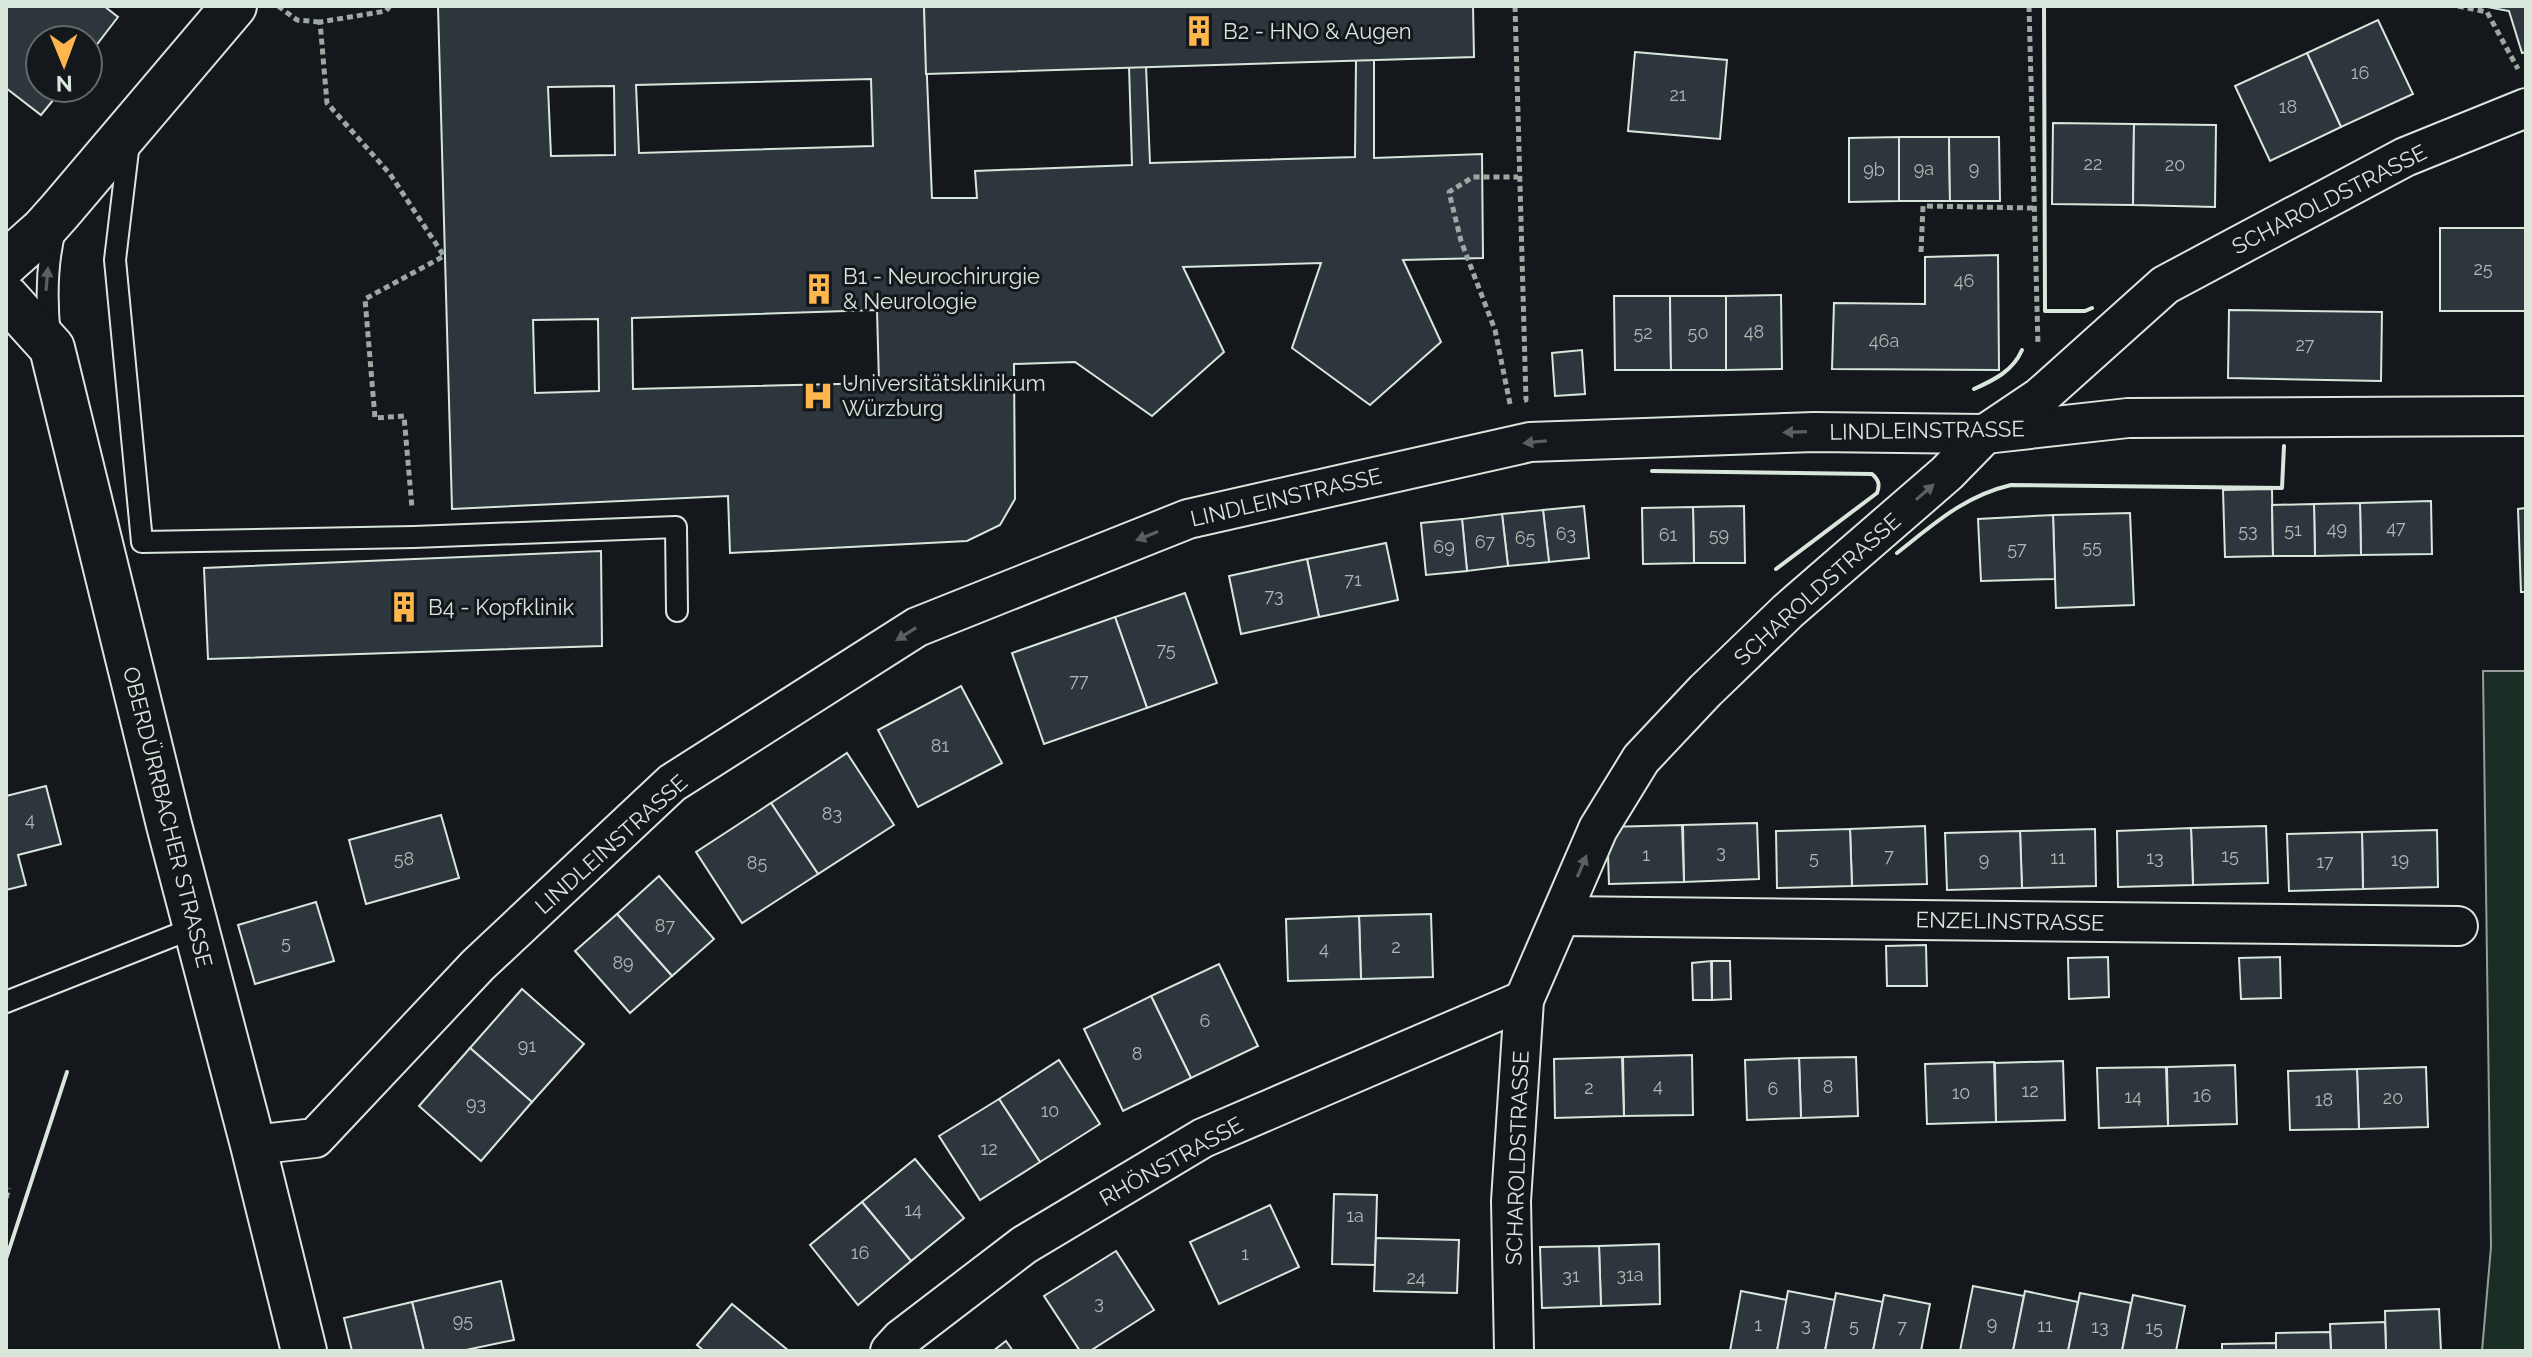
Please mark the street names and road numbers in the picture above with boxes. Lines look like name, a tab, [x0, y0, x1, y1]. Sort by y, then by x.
street label: SCHAROLDSTRASSE	[2227, 139, 2431, 259]
street label: LINDLEINSTRASSE	[1829, 415, 2025, 445]
street label: LINDLEINSTRASSE	[1188, 462, 1384, 532]
street label: SCHAROLDSTRASSE	[1728, 507, 1906, 671]
street label: OBERDÜRRBACHER STRASSE	[118, 664, 218, 970]
street label: LINDLEINSTRASSE	[530, 769, 692, 919]
street label: ENZELINSTRASSE	[1915, 906, 2105, 936]
street label: SCHAROLDSTRASSE	[1500, 1050, 1534, 1266]
street label: RHÖNSTRASSE	[1095, 1111, 1247, 1211]

